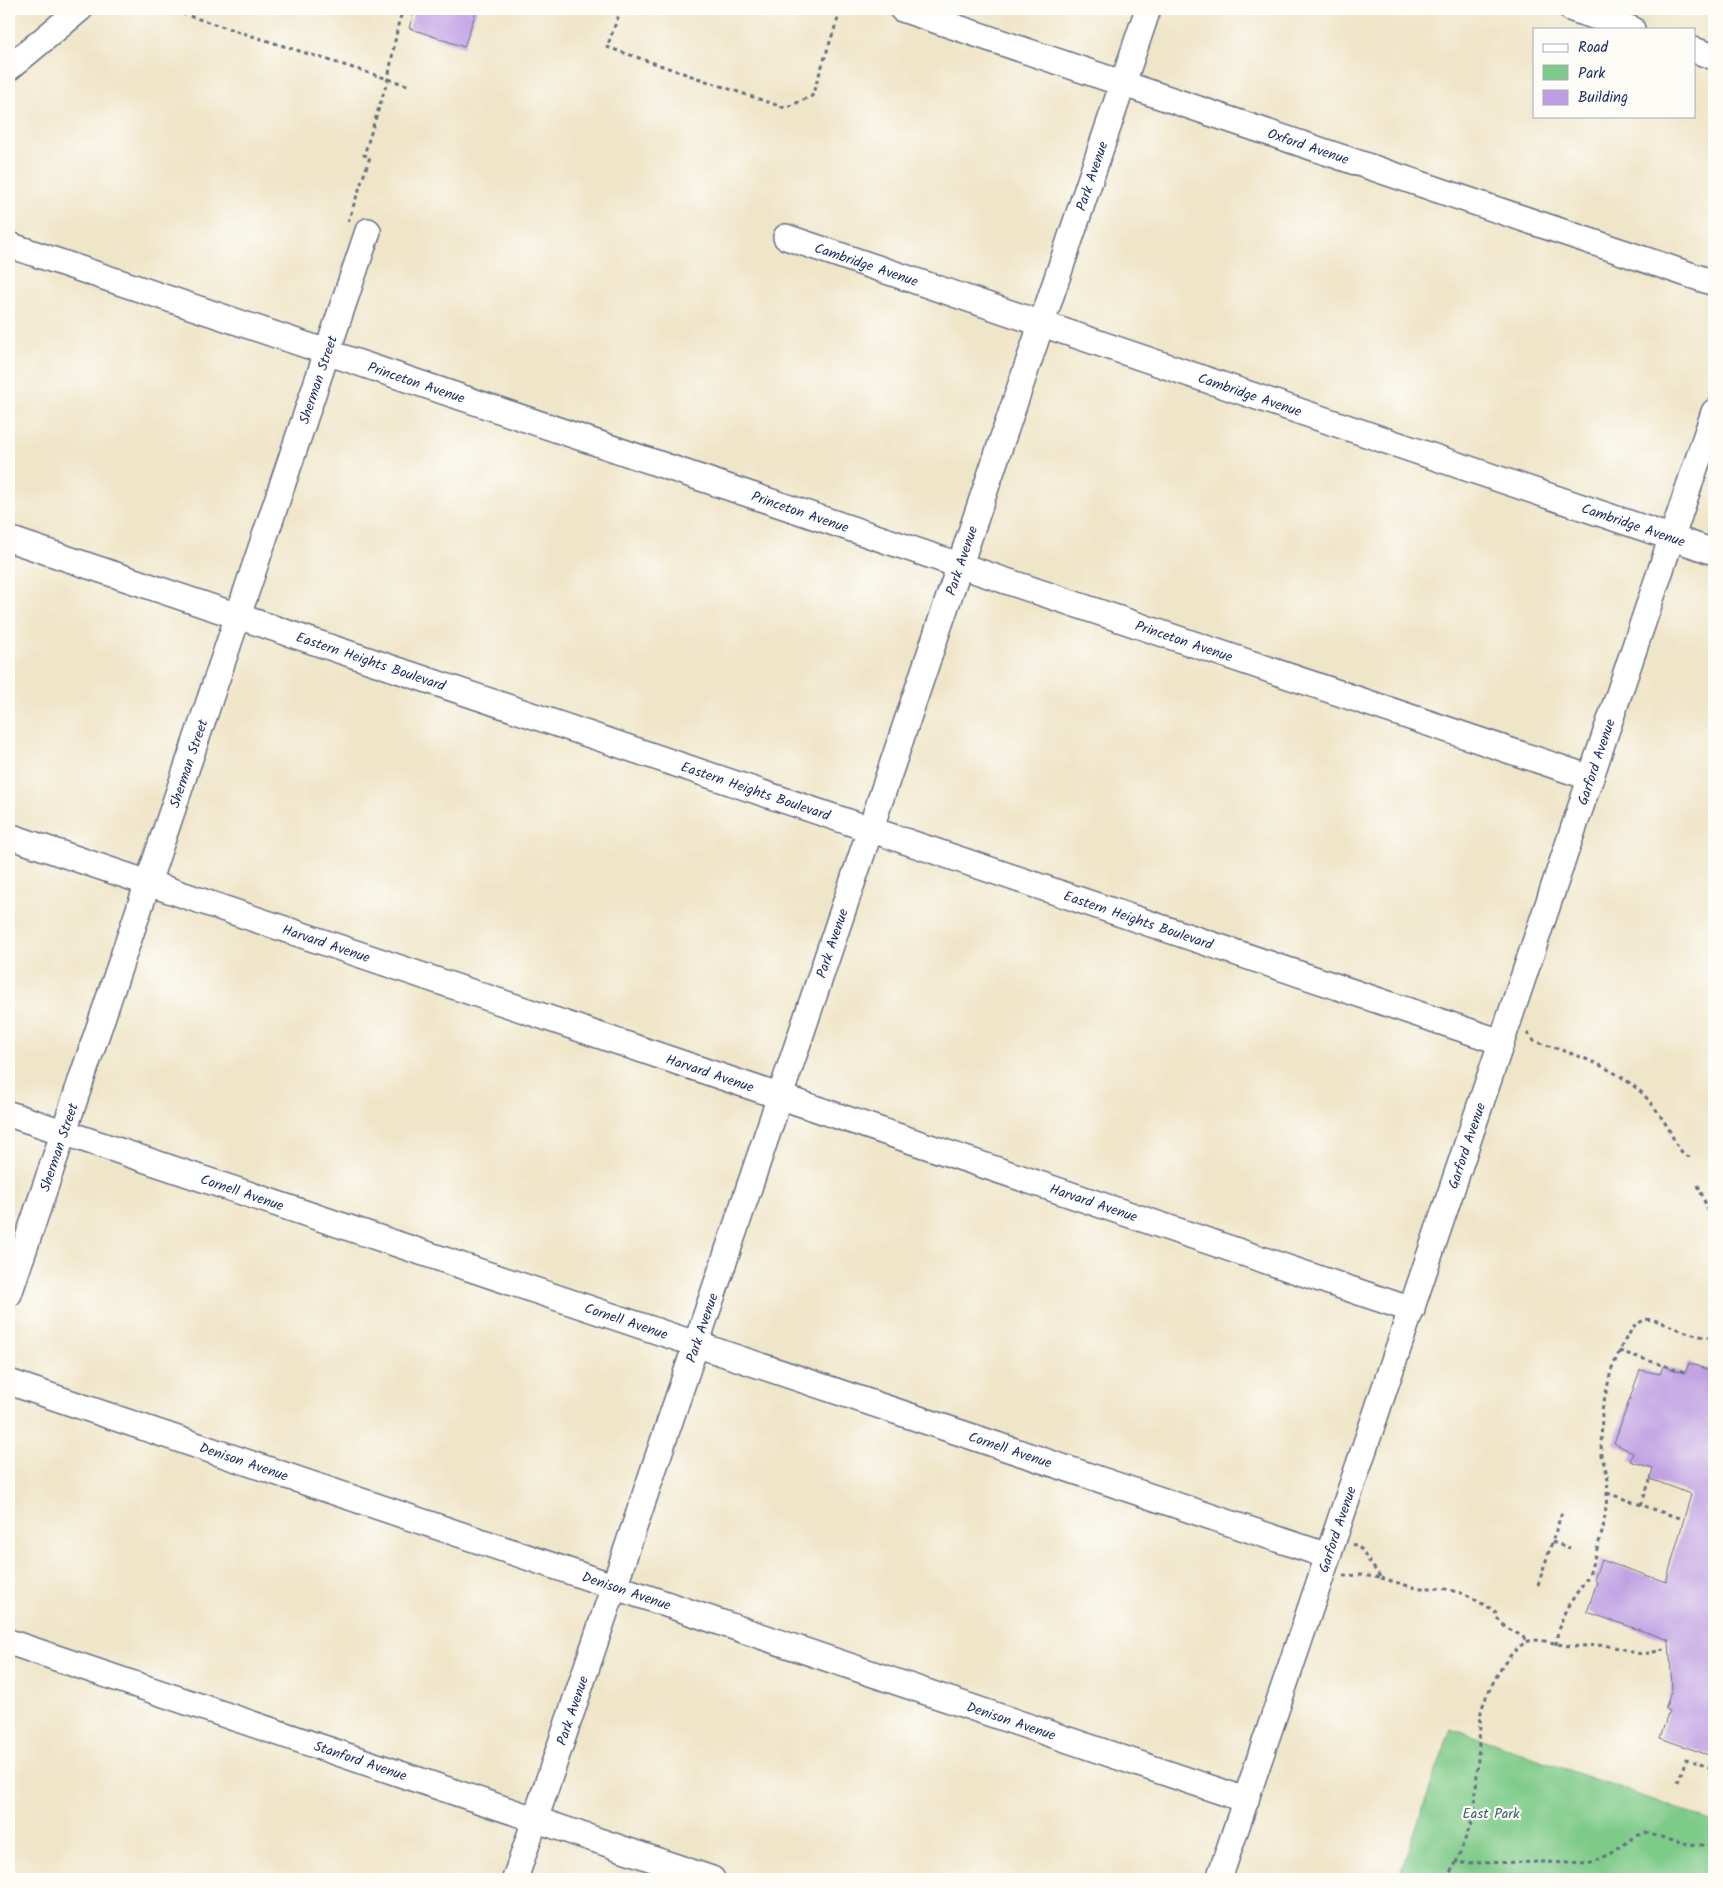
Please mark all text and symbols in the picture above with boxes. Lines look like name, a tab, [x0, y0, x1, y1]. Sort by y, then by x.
legend	[1533, 28, 1696, 118]
text: Road	[1578, 36, 1609, 60]
text: Park	[1578, 62, 1606, 86]
text: Building	[1578, 86, 1628, 110]
street label: Oxford Avenue	[1265, 123, 1352, 171]
street label: Park Avenue	[1070, 138, 1115, 214]
street label: Cambridge Avenue	[811, 237, 922, 293]
street label: Sherman Street	[294, 332, 344, 427]
street label: Princeton Avenue	[364, 357, 469, 410]
street label: Cambridge Avenue	[1195, 368, 1305, 423]
street label: Princeton Avenue	[748, 486, 852, 539]
street label: Cambridge Avenue	[1578, 498, 1689, 554]
street label: Park Avenue	[940, 522, 984, 599]
street label: Princeton Avenue	[1132, 615, 1236, 669]
street label: Eastern Heights Boulevard	[293, 627, 449, 698]
street label: Garford Avenue	[1572, 715, 1622, 808]
street label: Sherman Street	[164, 716, 215, 811]
street label: Eastern Heights Boulevard	[678, 756, 834, 827]
street label: Eastern Heights Boulevard	[1061, 885, 1217, 956]
street label: Park Avenue	[811, 905, 855, 981]
street label: Harvard Avenue	[279, 919, 374, 969]
street label: Harvard Avenue	[663, 1049, 757, 1099]
street label: Garford Avenue	[1443, 1099, 1492, 1192]
street label: Sherman Street	[34, 1100, 85, 1195]
street label: Cornell Avenue	[197, 1169, 287, 1218]
street label: Harvard Avenue	[1047, 1178, 1141, 1229]
street label: Park Avenue	[681, 1290, 725, 1366]
street label: Cornell Avenue	[581, 1298, 671, 1346]
street label: Cornell Avenue	[965, 1426, 1055, 1475]
street label: Denison Avenue	[196, 1437, 292, 1488]
street label: Garford Avenue	[1313, 1483, 1363, 1576]
street label: Denison Avenue	[579, 1566, 675, 1617]
street label: Park Avenue	[551, 1672, 595, 1748]
street label: Denison Avenue	[964, 1696, 1059, 1747]
street label: Stanford Avenue	[311, 1736, 410, 1788]
park label: East Park	[1462, 1803, 1520, 1825]

